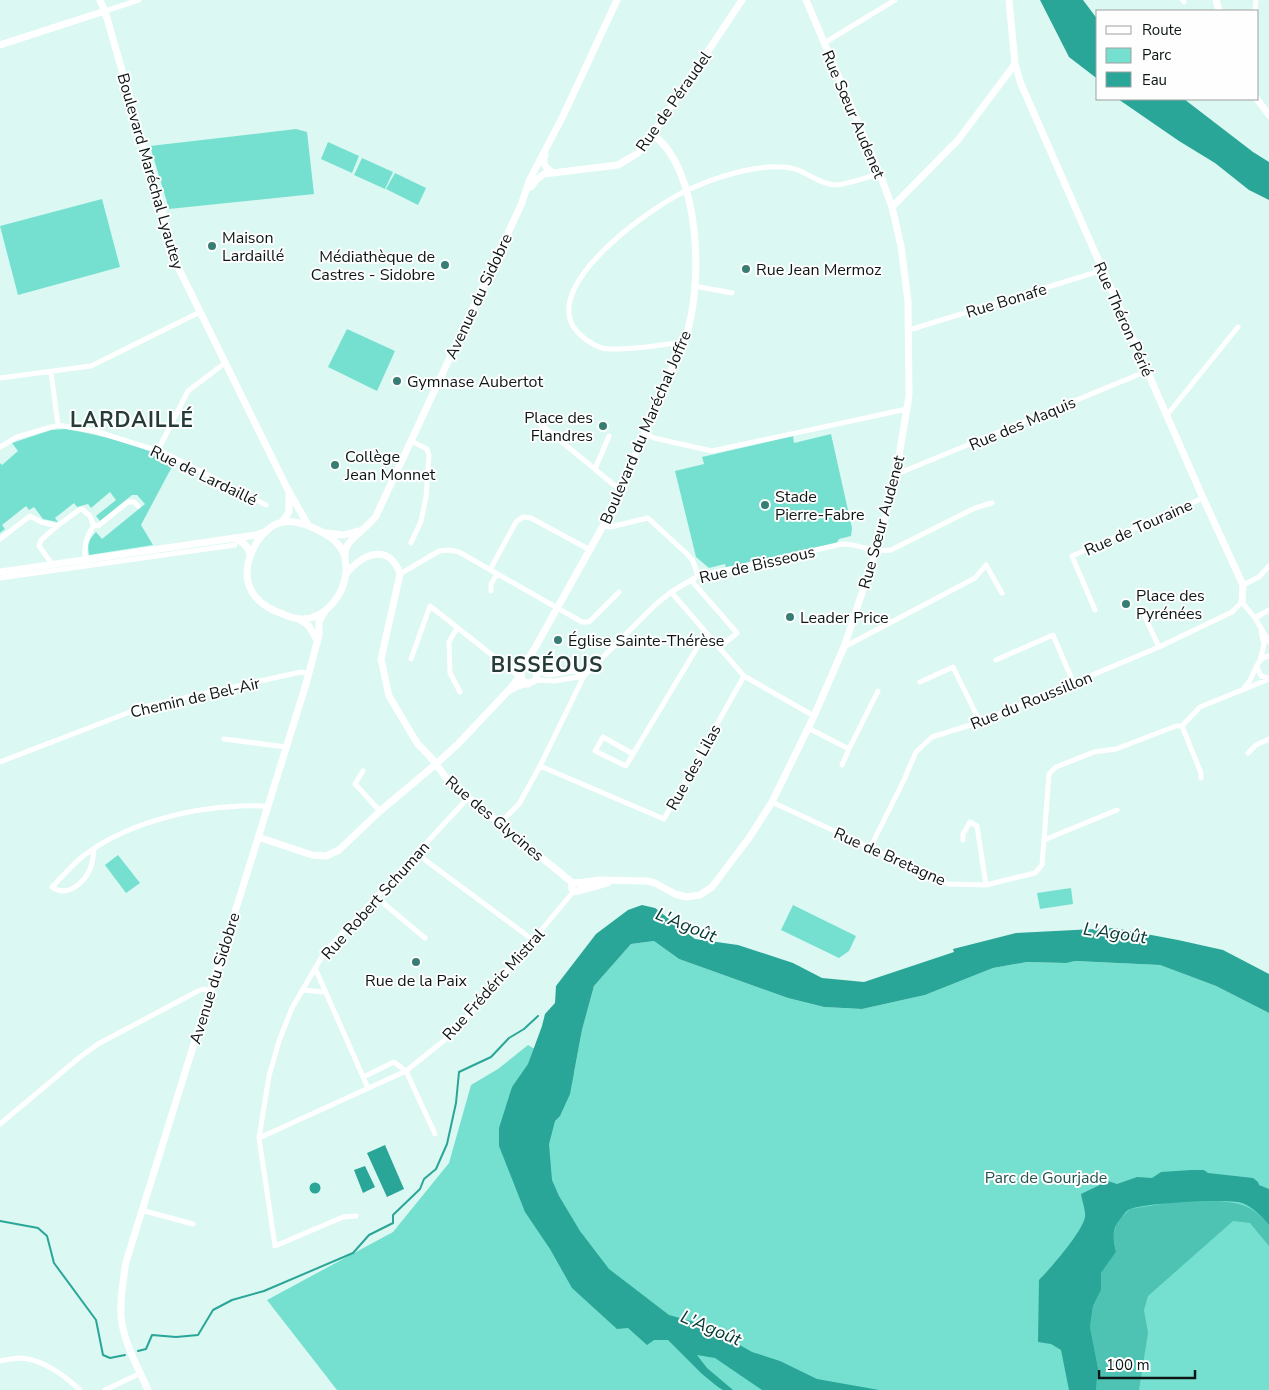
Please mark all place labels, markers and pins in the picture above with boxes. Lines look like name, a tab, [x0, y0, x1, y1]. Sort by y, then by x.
place label: Maison Lardaillé	[222, 227, 284, 267]
marker: Maison Lardaillé	[206, 240, 218, 252]
place label: Médiathèque de Castres - Sidobre	[311, 246, 435, 286]
marker: Médiathèque de Castres - Sidobre	[439, 259, 451, 271]
place label: Rue Jean Mermoz	[756, 259, 882, 281]
marker: Rue Jean Mermoz	[740, 263, 752, 275]
place label: Gymnase Aubertot	[407, 371, 543, 393]
marker: Gymnase Aubertot	[391, 375, 403, 387]
place label: Place des Flandres	[524, 407, 593, 447]
marker: Place des Flandres	[597, 420, 609, 432]
place label: Collège Jean Monnet	[344, 446, 436, 486]
marker: Collège Jean Monnet	[329, 459, 341, 471]
place label: Stade Pierre-Fabre	[775, 486, 865, 526]
marker: Stade Pierre-Fabre	[759, 499, 771, 511]
place label: Place des Pyrénées	[1136, 585, 1205, 625]
marker: Place des Pyrénées	[1120, 598, 1132, 610]
place label: Leader Price	[800, 607, 888, 629]
marker: Leader Price	[784, 611, 796, 623]
place label: Église Sainte-Thérèse	[568, 630, 724, 652]
marker: Église Sainte-Thérèse	[552, 634, 564, 646]
marker: Rue de la Paix	[410, 956, 422, 968]
place label: Rue de la Paix	[365, 970, 468, 992]

